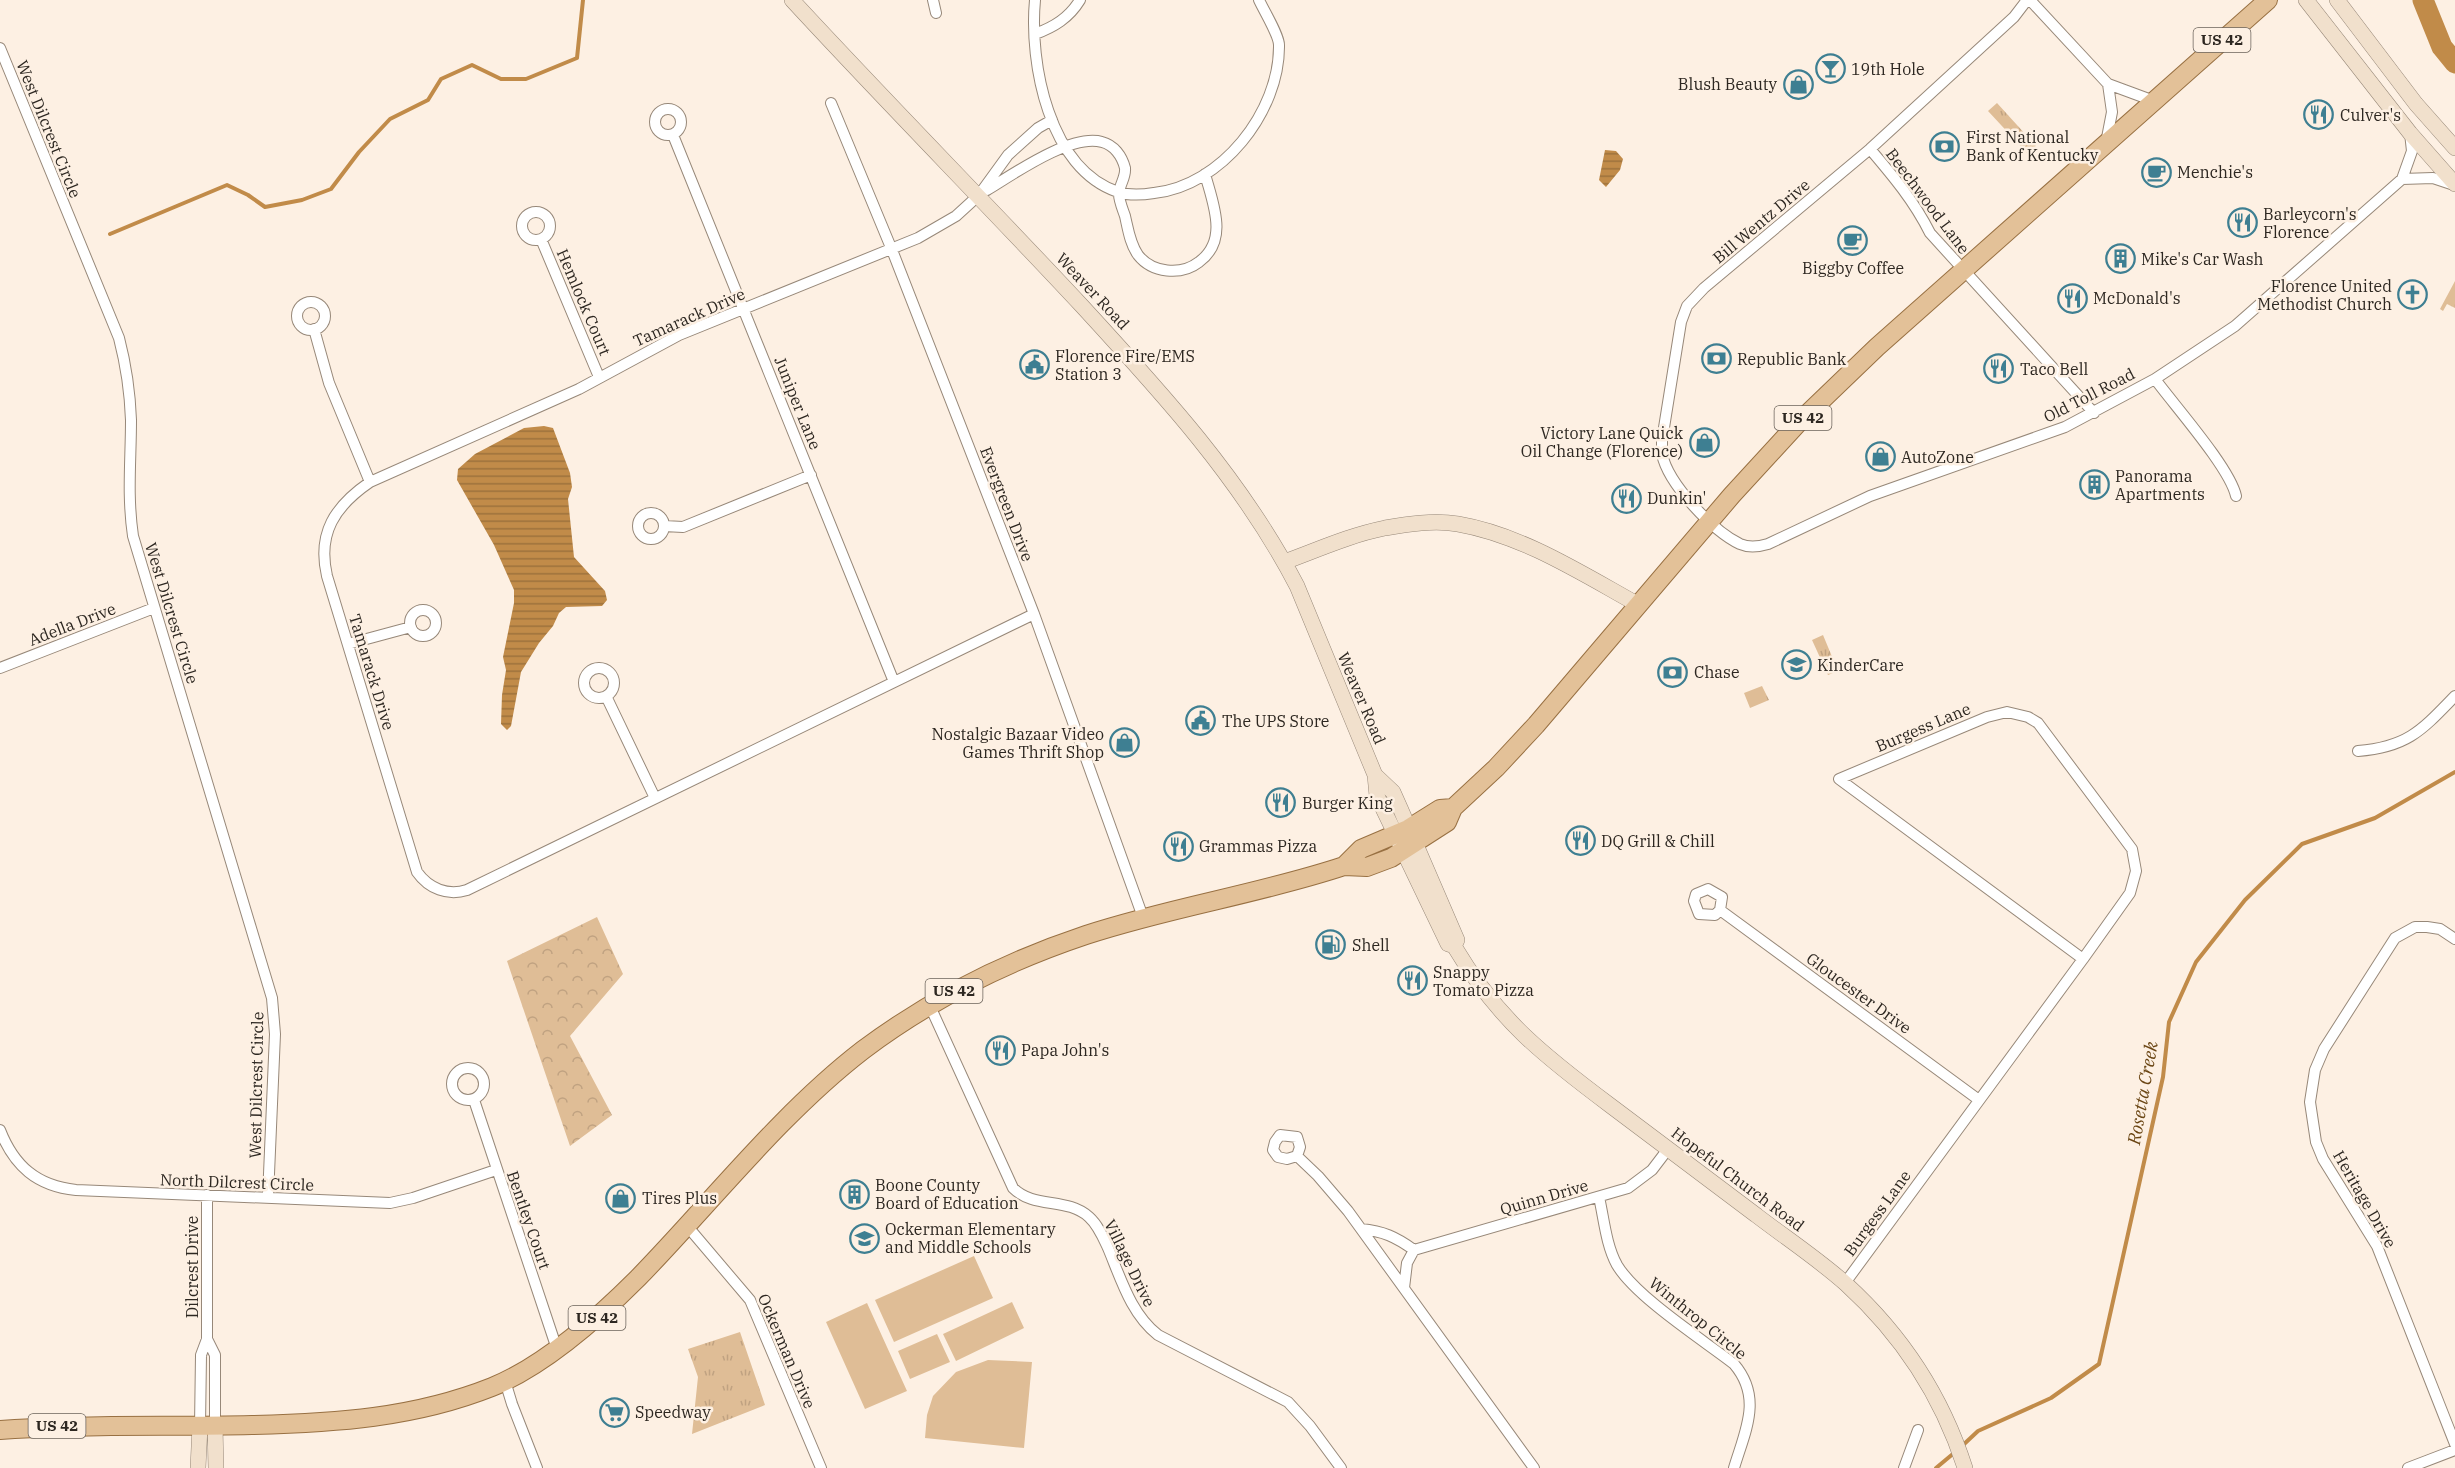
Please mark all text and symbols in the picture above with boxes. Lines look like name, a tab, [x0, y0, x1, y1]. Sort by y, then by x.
road number: US 42	[2194, 28, 2250, 52]
bar icon: 19th Hole	[1814, 53, 1846, 85]
street label: West Dilcrest Circle	[12, 57, 86, 201]
place label: 19th Hole	[1851, 59, 1925, 79]
shop icon: Blush Beauty	[1782, 68, 1814, 100]
place label: Blush Beauty	[1678, 74, 1777, 94]
restaurant icon: Culver's	[2303, 99, 2335, 131]
place label: Culver's	[2340, 105, 2401, 125]
place label: First National Bank of Kentucky	[1966, 127, 2099, 165]
bank icon: First National Bank of Kentucky	[1929, 130, 1961, 162]
street label: Beechwood Lane	[1882, 144, 1974, 258]
cafe icon: Menchie's	[2140, 156, 2172, 188]
place label: Menchie's	[2177, 162, 2253, 182]
street label: Bill Wentz Drive	[1708, 175, 1814, 267]
place label: Barleycorn's Florence	[2263, 204, 2357, 242]
restaurant icon: Barleycorn's Florence	[2226, 207, 2258, 239]
cafe icon: Biggby Coffee	[1837, 224, 1869, 256]
building icon: Mike's Car Wash	[2104, 243, 2136, 275]
street label: Hemlock Court	[553, 246, 616, 359]
street label: Weaver Road	[1052, 248, 1134, 334]
place label: Mike's Car Wash	[2141, 249, 2264, 269]
place label: Biggby Coffee	[1802, 258, 1904, 278]
place label: Florence United Methodist Church	[2257, 276, 2392, 314]
church icon: Florence United Methodist Church	[2397, 279, 2429, 311]
restaurant icon: McDonald's	[2056, 282, 2088, 314]
street label: Tamarack Drive	[630, 283, 748, 351]
place label: McDonald's	[2093, 288, 2181, 308]
bank icon: Republic Bank	[1700, 343, 1732, 375]
place label: Florence Fire/EMS Station 3	[1055, 346, 1195, 384]
public building icon: Florence Fire/EMS Station 3	[1018, 349, 1050, 381]
place label: Republic Bank	[1737, 349, 1847, 369]
street label: Juniper Lane	[770, 353, 826, 453]
restaurant icon: Taco Bell	[1983, 353, 2015, 385]
place label: Taco Bell	[2020, 359, 2088, 379]
street label: Old Toll Road	[2040, 363, 2138, 427]
road number: US 42	[1774, 406, 1832, 430]
place label: Victory Lane Quick Oil Change (Florence)	[1521, 423, 1684, 461]
shop icon: Victory Lane Quick Oil Change (Florence)	[1688, 426, 1720, 458]
shop icon: AutoZone	[1864, 441, 1896, 473]
street label: Evergreen Drive	[976, 444, 1038, 564]
place label: AutoZone	[1901, 447, 1974, 467]
place label: Panorama Apartments	[2115, 466, 2205, 504]
building icon: Panorama Apartments	[2078, 469, 2110, 501]
restaurant icon: Dunkin'	[1610, 482, 1642, 514]
place label: Dunkin'	[1647, 488, 1706, 508]
street label: West Dilcrest Circle	[141, 540, 203, 686]
street label: Adella Drive	[26, 598, 118, 650]
street label: Tamarack Drive	[345, 612, 399, 732]
street label: Weaver Road	[1334, 649, 1390, 747]
school or university icon: KinderCare	[1780, 649, 1812, 681]
place label: KinderCare	[1817, 655, 1904, 675]
bank icon: Chase	[1657, 656, 1689, 688]
place label: Chase	[1694, 662, 1740, 682]
street label: Burgess Lane	[1873, 698, 1973, 756]
public building icon: The UPS Store	[1185, 705, 1217, 737]
place label: The UPS Store	[1222, 711, 1329, 731]
place label: Nostalgic Bazaar Video Games Thrift Shop	[931, 724, 1104, 762]
shop icon: Nostalgic Bazaar Video Games Thrift Shop	[1109, 727, 1141, 759]
restaurant icon: Burger King	[1265, 787, 1297, 819]
place label: Burger King	[1302, 793, 1393, 813]
restaurant icon: DQ Grill & Chill	[1564, 825, 1596, 857]
restaurant icon: Grammas Pizza	[1162, 830, 1194, 862]
place label: DQ Grill & Chill	[1601, 831, 1715, 851]
place label: Grammas Pizza	[1199, 836, 1317, 856]
fuel station icon: Shell	[1315, 929, 1347, 961]
place label: Shell	[1352, 935, 1390, 955]
street label: Gloucester Drive	[1803, 948, 1915, 1038]
place label: Snappy Tomato Pizza	[1433, 962, 1534, 1000]
restaurant icon: Snappy Tomato Pizza	[1396, 965, 1428, 997]
road number: US 42	[926, 979, 982, 1003]
street label: West Dilcrest Circle	[245, 1012, 267, 1158]
restaurant icon: Papa John's	[984, 1034, 1016, 1066]
water label: Rosetta Creek	[2122, 1039, 2163, 1147]
place label: Papa John's	[1021, 1040, 1109, 1060]
street label: Hopeful Church Road	[1667, 1122, 1809, 1236]
street label: Heritage Drive	[2329, 1147, 2401, 1251]
street label: Burgess Lane	[1839, 1166, 1915, 1260]
street label: Bentley Court	[503, 1168, 555, 1272]
street label: North Dilcrest Circle	[160, 1169, 314, 1195]
place label: Boone County Board of Education	[875, 1175, 1019, 1213]
street label: Quinn Drive	[1498, 1175, 1590, 1219]
building icon: Boone County Board of Education	[838, 1178, 870, 1210]
shop icon: Tires Plus	[605, 1182, 637, 1214]
place label: Tires Plus	[642, 1188, 717, 1208]
street label: Dilcrest Drive	[182, 1216, 202, 1318]
street label: Village Drive	[1100, 1216, 1160, 1310]
place label: Ockerman Elementary and Middle Schools	[885, 1219, 1056, 1257]
school or university icon: Ockerman Elementary and Middle Schools	[848, 1222, 880, 1254]
street label: Winthrop Circle	[1645, 1272, 1751, 1364]
street label: Ockerman Drive	[754, 1291, 820, 1411]
road number: US 42	[568, 1306, 626, 1330]
supermarket icon: Speedway	[598, 1396, 630, 1428]
place label: Speedway	[635, 1402, 711, 1422]
road number: US 42	[28, 1414, 86, 1438]

